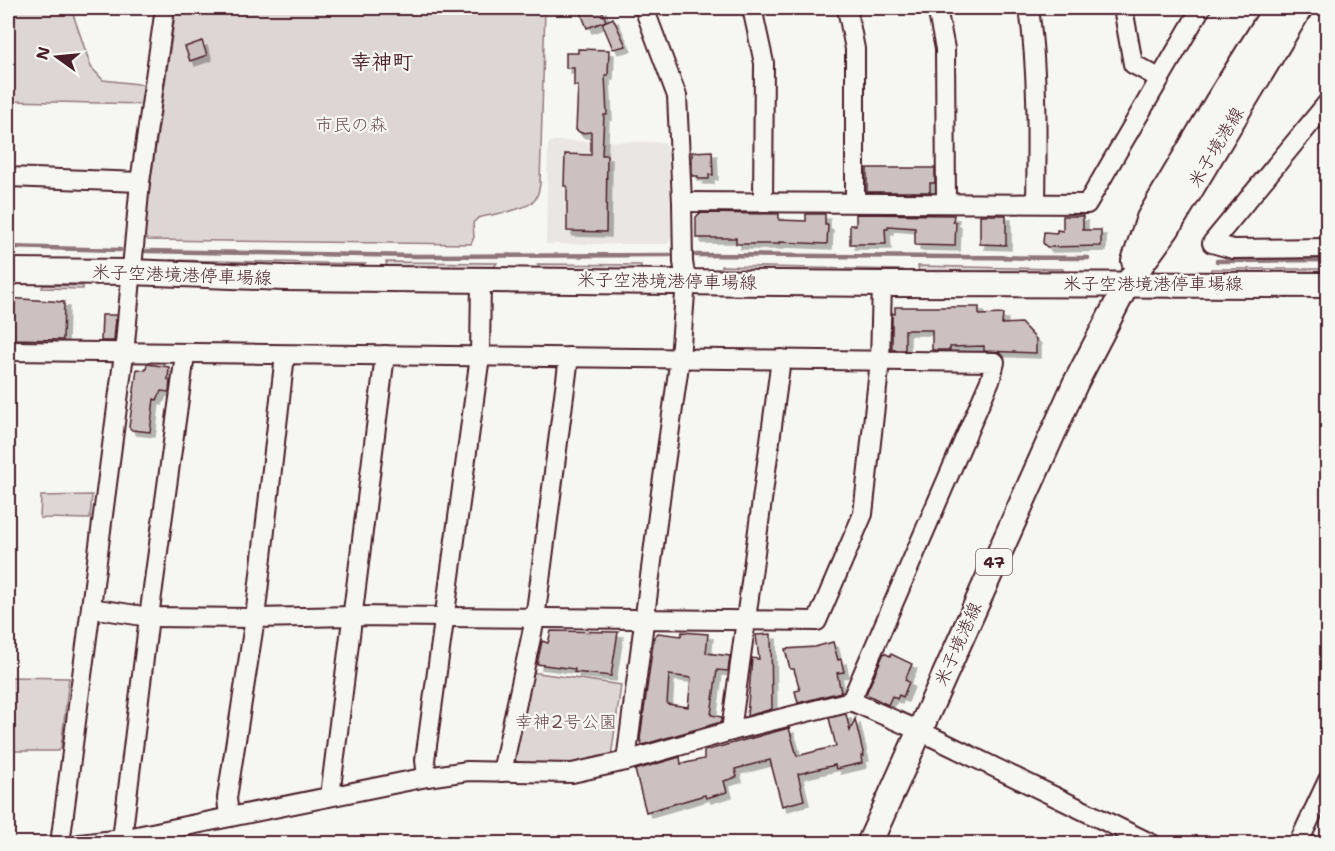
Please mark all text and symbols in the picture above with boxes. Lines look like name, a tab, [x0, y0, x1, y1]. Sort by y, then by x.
north arrow	[27, 27, 87, 87]
text: N	[31, 44, 55, 62]
district label: 幸神町	[351, 48, 414, 76]
street label: 米子境港線	[1183, 102, 1249, 192]
park label: 市民の森	[315, 113, 387, 137]
street label: 米子空港境港停車場線	[92, 260, 272, 290]
street label: 米子空港境港停車場線	[577, 267, 757, 295]
street label: 米子空港境港停車場線	[1063, 272, 1243, 296]
road number: 47	[976, 549, 1012, 575]
street label: 米子境港線	[929, 598, 987, 690]
park label: 幸神2号公園	[515, 710, 617, 734]

